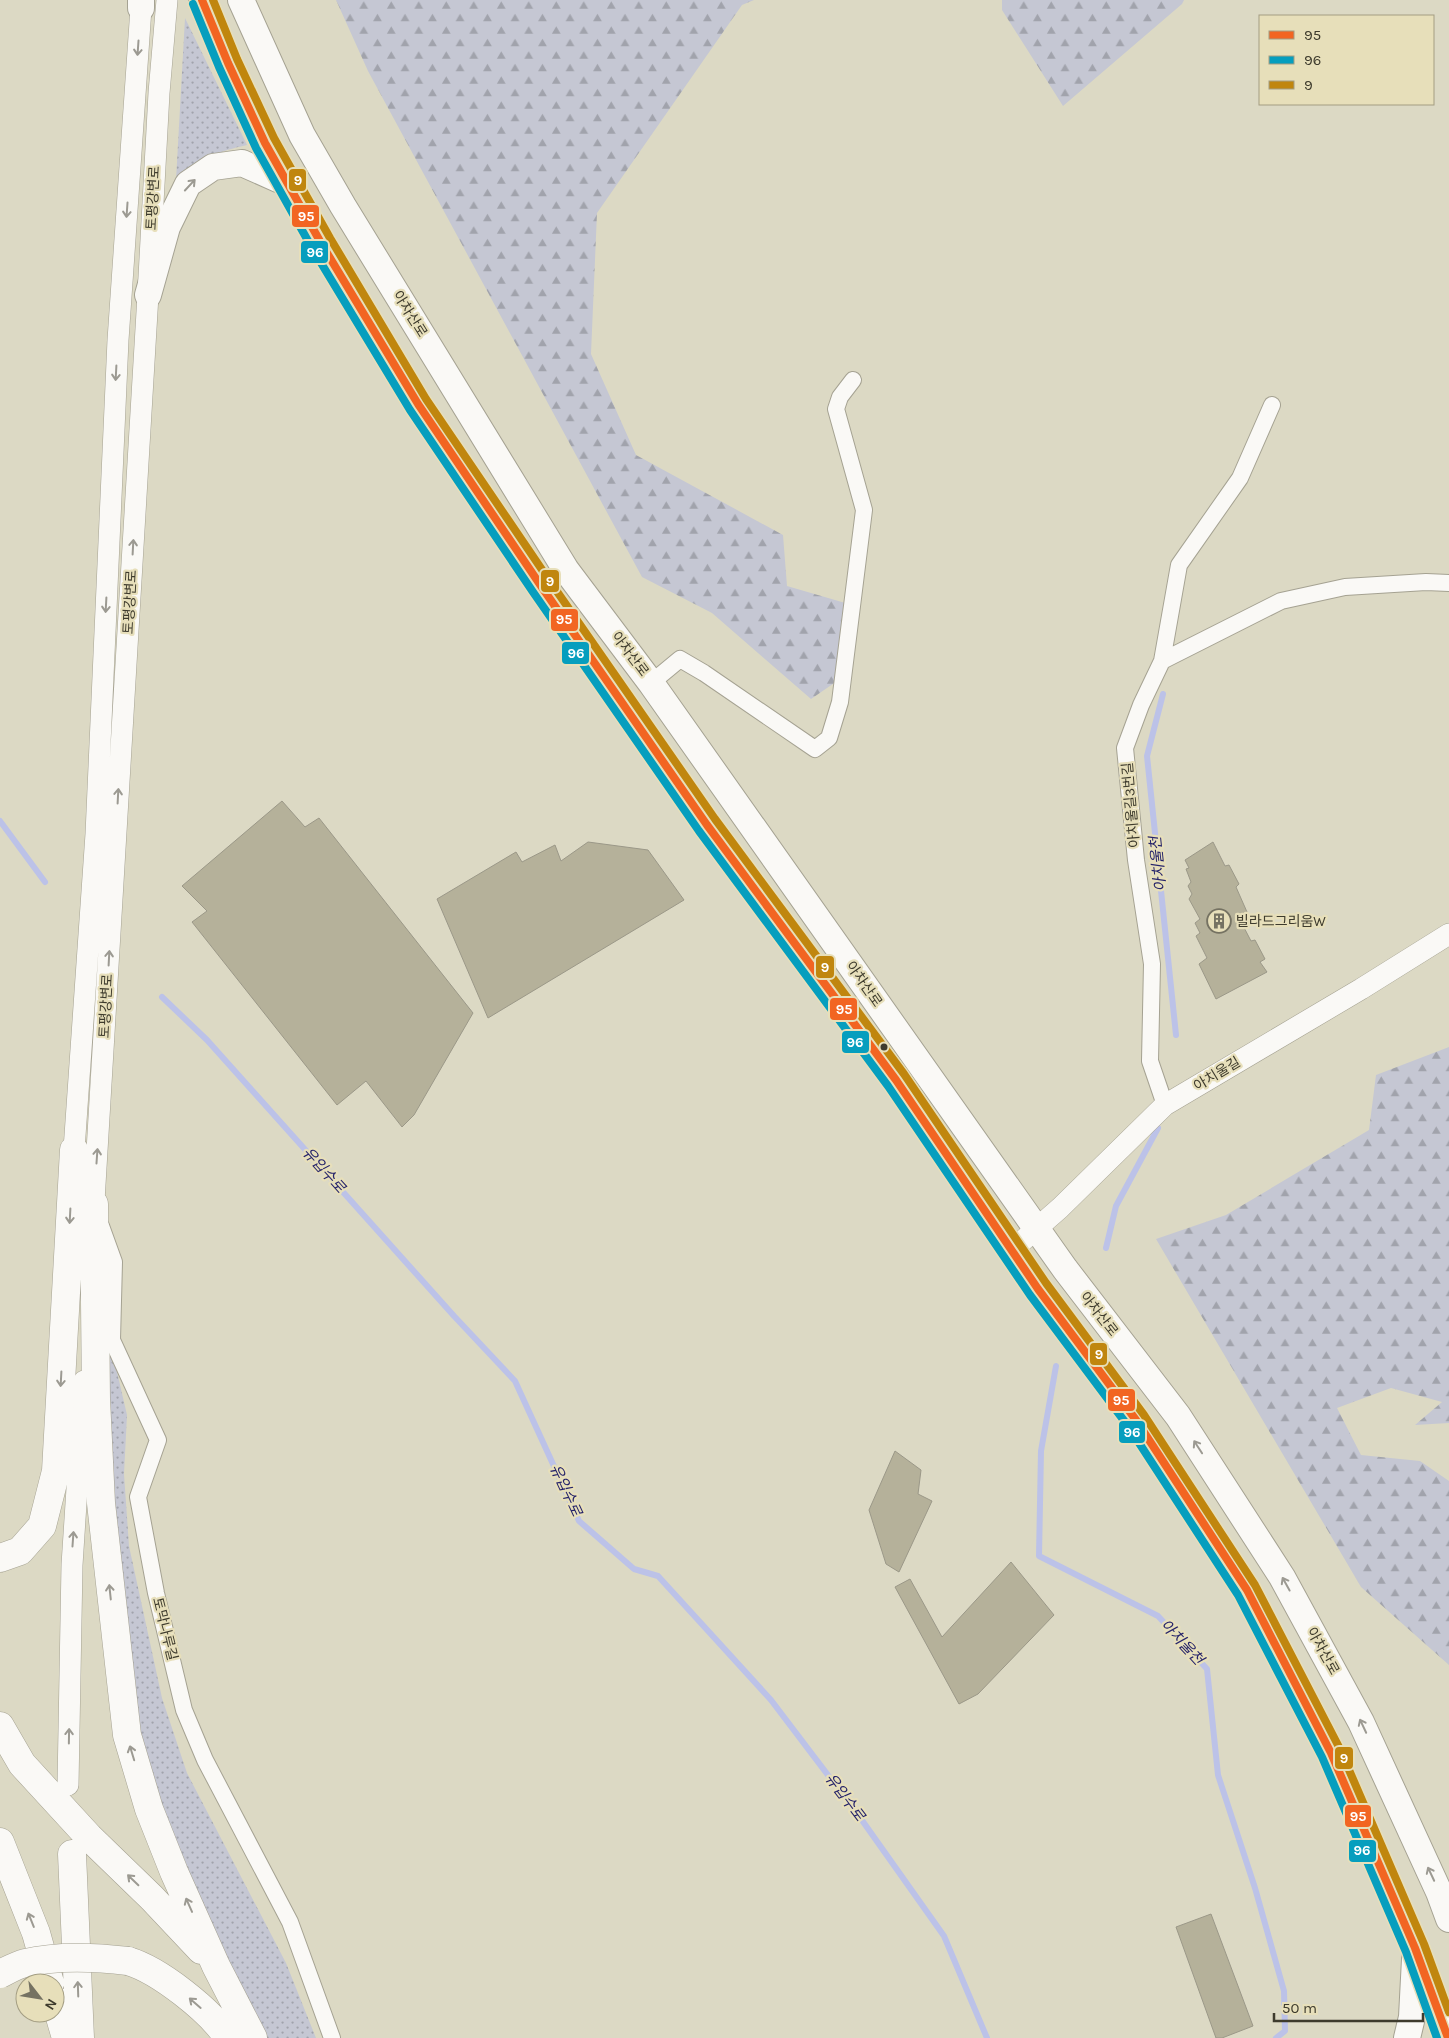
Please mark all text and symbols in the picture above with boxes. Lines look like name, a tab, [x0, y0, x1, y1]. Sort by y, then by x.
legend	[1259, 15, 1434, 105]
text: 95	[1304, 26, 1321, 44]
one-way arrow	[134, 40, 143, 56]
text: 96	[1304, 51, 1321, 69]
text: 9	[1304, 76, 1313, 94]
street label: 토평강변로	[143, 165, 163, 231]
line badge: 9	[288, 168, 307, 192]
text: 9	[294, 172, 302, 189]
one-way arrow	[183, 179, 195, 192]
one-way arrow	[122, 202, 132, 218]
line badge: 95	[291, 204, 320, 228]
text: 95	[298, 208, 314, 225]
line badge: 96	[300, 240, 329, 264]
text: 96	[306, 244, 324, 261]
street label: 아차산로	[389, 288, 431, 340]
one-way arrow	[112, 364, 121, 380]
one-way arrow	[129, 539, 138, 555]
street label: 토평강변로	[120, 569, 140, 635]
line badge: 9	[540, 569, 560, 593]
text: 9	[546, 573, 554, 590]
one-way arrow	[101, 597, 110, 613]
line badge: 95	[550, 608, 579, 632]
text: 95	[556, 611, 572, 628]
street label: 아차산로	[608, 628, 652, 680]
line badge: 96	[561, 641, 590, 665]
text: 96	[567, 645, 585, 662]
street label: 아치울길3번길	[1119, 762, 1143, 848]
one-way arrow	[114, 788, 123, 804]
water label: 아치울천	[1146, 833, 1170, 892]
building icon: 빌라드그리움W	[1206, 908, 1232, 934]
place label: 빌라드그리움W	[1236, 913, 1326, 930]
one-way arrow	[104, 951, 113, 967]
line badge: 9	[815, 955, 835, 979]
street label: 아차산로	[842, 958, 886, 1010]
text: 9	[821, 959, 829, 976]
street label: 토평강변로	[96, 973, 116, 1039]
line badge: 95	[829, 997, 858, 1021]
text: 95	[836, 1001, 852, 1018]
line badge: 96	[841, 1030, 870, 1054]
text: 96	[846, 1034, 864, 1051]
unlabelled marker	[879, 1042, 889, 1052]
street label: 아치울길	[1191, 1053, 1243, 1095]
water label: 유입수로	[299, 1143, 350, 1197]
one-way arrow	[92, 1148, 101, 1164]
one-way arrow	[66, 1208, 75, 1224]
street label: 아차산로	[1076, 1288, 1122, 1340]
line badge: 9	[1089, 1342, 1108, 1366]
text: 9	[1095, 1346, 1103, 1363]
one-way arrow	[56, 1370, 65, 1386]
line badge: 95	[1107, 1388, 1136, 1412]
text: 95	[1113, 1392, 1129, 1409]
line badge: 96	[1118, 1420, 1146, 1444]
text: 96	[1123, 1424, 1141, 1441]
one-way arrow	[1193, 1440, 1203, 1454]
water label: 유입수로	[546, 1461, 586, 1520]
one-way arrow	[69, 1531, 78, 1547]
one-way arrow	[1281, 1576, 1291, 1591]
one-way arrow	[105, 1585, 115, 1601]
street label: 토막나루길	[149, 1596, 181, 1662]
water label: 아치울천	[1157, 1616, 1209, 1670]
street label: 아차산로	[1303, 1624, 1343, 1678]
one-way arrow	[1358, 1719, 1368, 1734]
one-way arrow	[64, 1728, 74, 1744]
one-way arrow	[127, 1745, 137, 1761]
line badge: 9	[1334, 1746, 1354, 1770]
text: 9	[1340, 1750, 1348, 1767]
water label: 유입수로	[821, 1770, 870, 1825]
line badge: 95	[1344, 1804, 1372, 1828]
text: 95	[1350, 1808, 1366, 1825]
line badge: 96	[1348, 1839, 1377, 1863]
text: 96	[1353, 1842, 1371, 1859]
one-way arrow	[1425, 1867, 1435, 1882]
one-way arrow	[127, 1874, 140, 1886]
one-way arrow	[183, 1898, 193, 1913]
one-way arrow	[26, 1913, 35, 1928]
north arrow	[15, 1973, 65, 2023]
one-way arrow	[73, 1982, 82, 1998]
scale bar	[1274, 1990, 1423, 2022]
text: N	[41, 1996, 61, 2013]
one-way arrow	[188, 1997, 201, 2009]
text: 50 m	[1282, 1999, 1317, 2017]

